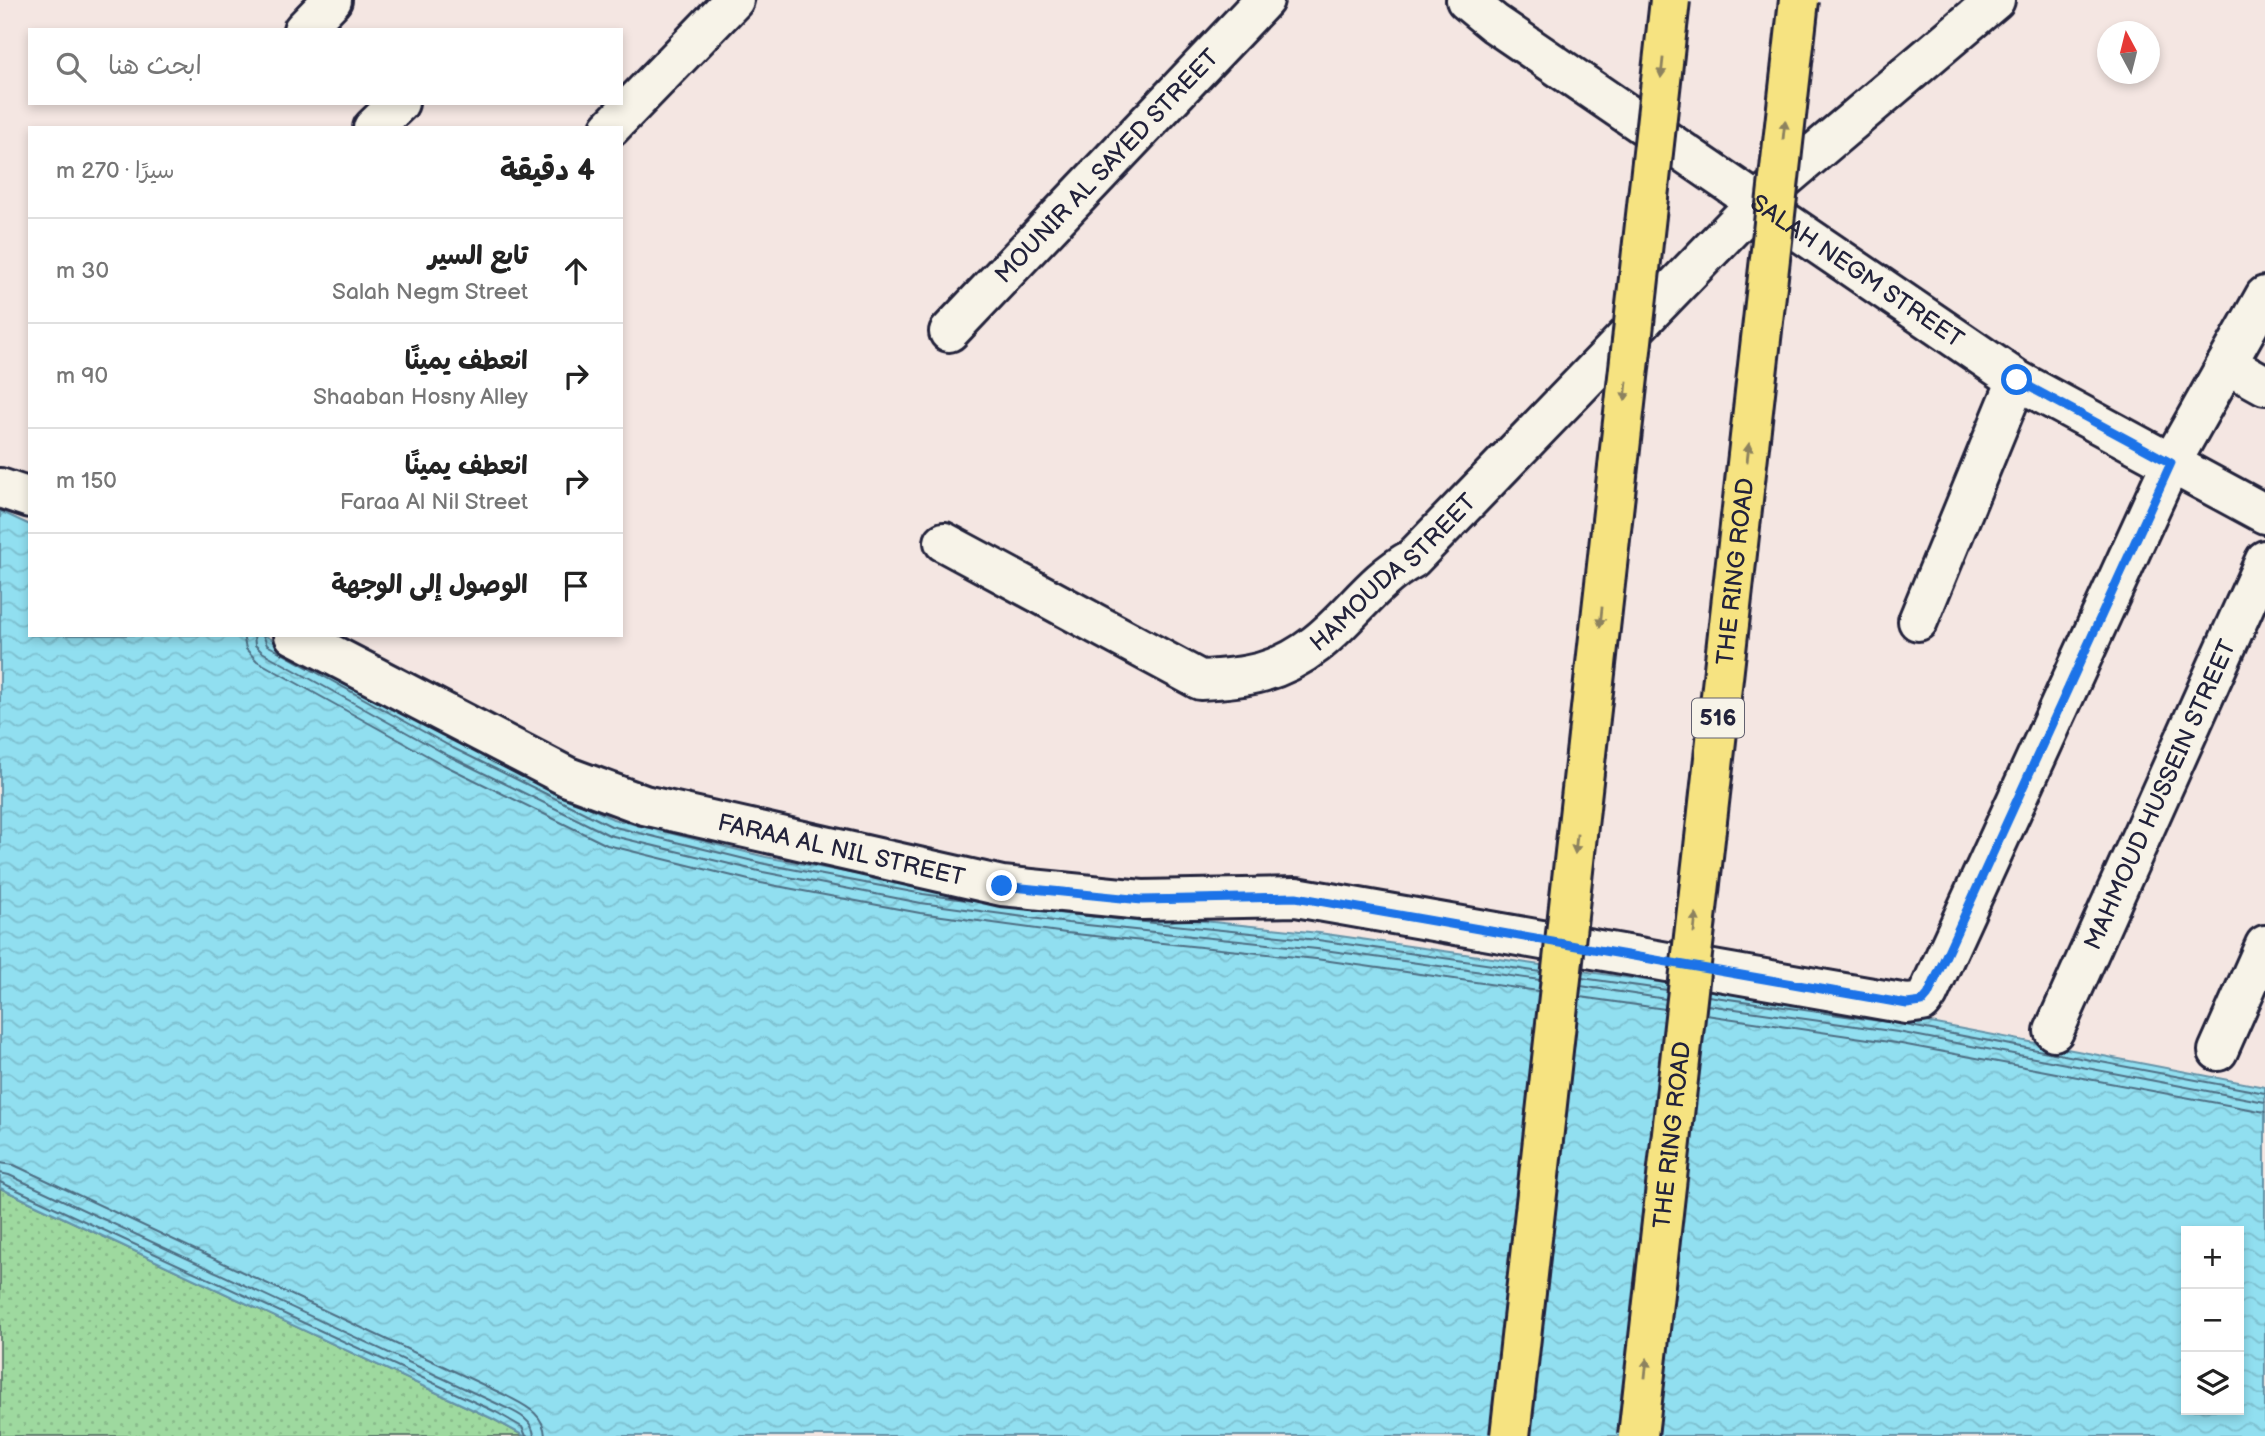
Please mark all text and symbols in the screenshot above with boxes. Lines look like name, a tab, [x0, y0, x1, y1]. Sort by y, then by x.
north arrow	[2097, 21, 2160, 84]
search box	[28, 28, 623, 105]
street label: MOUNIR AL SAYED STREET	[989, 42, 1225, 289]
icon: search	[52, 48, 90, 86]
text: ابحث هنا	[108, 51, 202, 82]
one-way arrow	[1657, 57, 1668, 79]
one-way arrow	[1779, 119, 1790, 141]
text: 4 دقيقة	[500, 153, 595, 189]
text: سيرًا · 270 m	[56, 157, 175, 185]
street label: SALAH NEGM STREET	[1745, 188, 1970, 354]
text: تابع السير	[428, 241, 528, 272]
icon: ahead	[557, 252, 595, 290]
text: 30 m	[56, 257, 109, 285]
text: Salah Negm Street	[332, 278, 528, 306]
text: انعطف يمينًا	[405, 346, 528, 377]
icon: right	[557, 357, 595, 395]
text: 90 m	[56, 362, 108, 390]
route start	[2001, 364, 2032, 395]
one-way arrow	[1621, 381, 1632, 403]
text: Shaaban Hosny Alley	[313, 383, 528, 411]
one-way arrow	[1743, 442, 1754, 464]
text: انعطف يمينًا	[405, 451, 528, 482]
icon: right	[557, 462, 595, 500]
text: 150 m	[56, 467, 117, 495]
street label: THE RING ROAD	[1710, 476, 1760, 667]
street label: HAMOUDA STREET	[1304, 487, 1482, 658]
text: Faraa Al Nil Street	[340, 488, 528, 516]
icon: arrive	[557, 567, 595, 605]
text: الوصول إلى الوجهة	[331, 570, 528, 601]
one-way arrow	[1596, 607, 1607, 629]
street label: MAHMOUD HUSSEIN STREET	[2078, 635, 2242, 954]
road number: 516	[1692, 698, 1744, 738]
street label: FARAA AL NIL STREET	[715, 808, 968, 892]
one-way arrow	[1570, 833, 1581, 855]
route end	[986, 870, 1017, 901]
one-way arrow	[1690, 912, 1701, 934]
street label: THE RING ROAD	[1647, 1040, 1697, 1230]
map controls	[2181, 1226, 2244, 1415]
button: +	[2181, 1226, 2244, 1289]
button: −	[2181, 1289, 2244, 1352]
button: layers	[2181, 1352, 2244, 1415]
one-way arrow	[1640, 1357, 1651, 1379]

